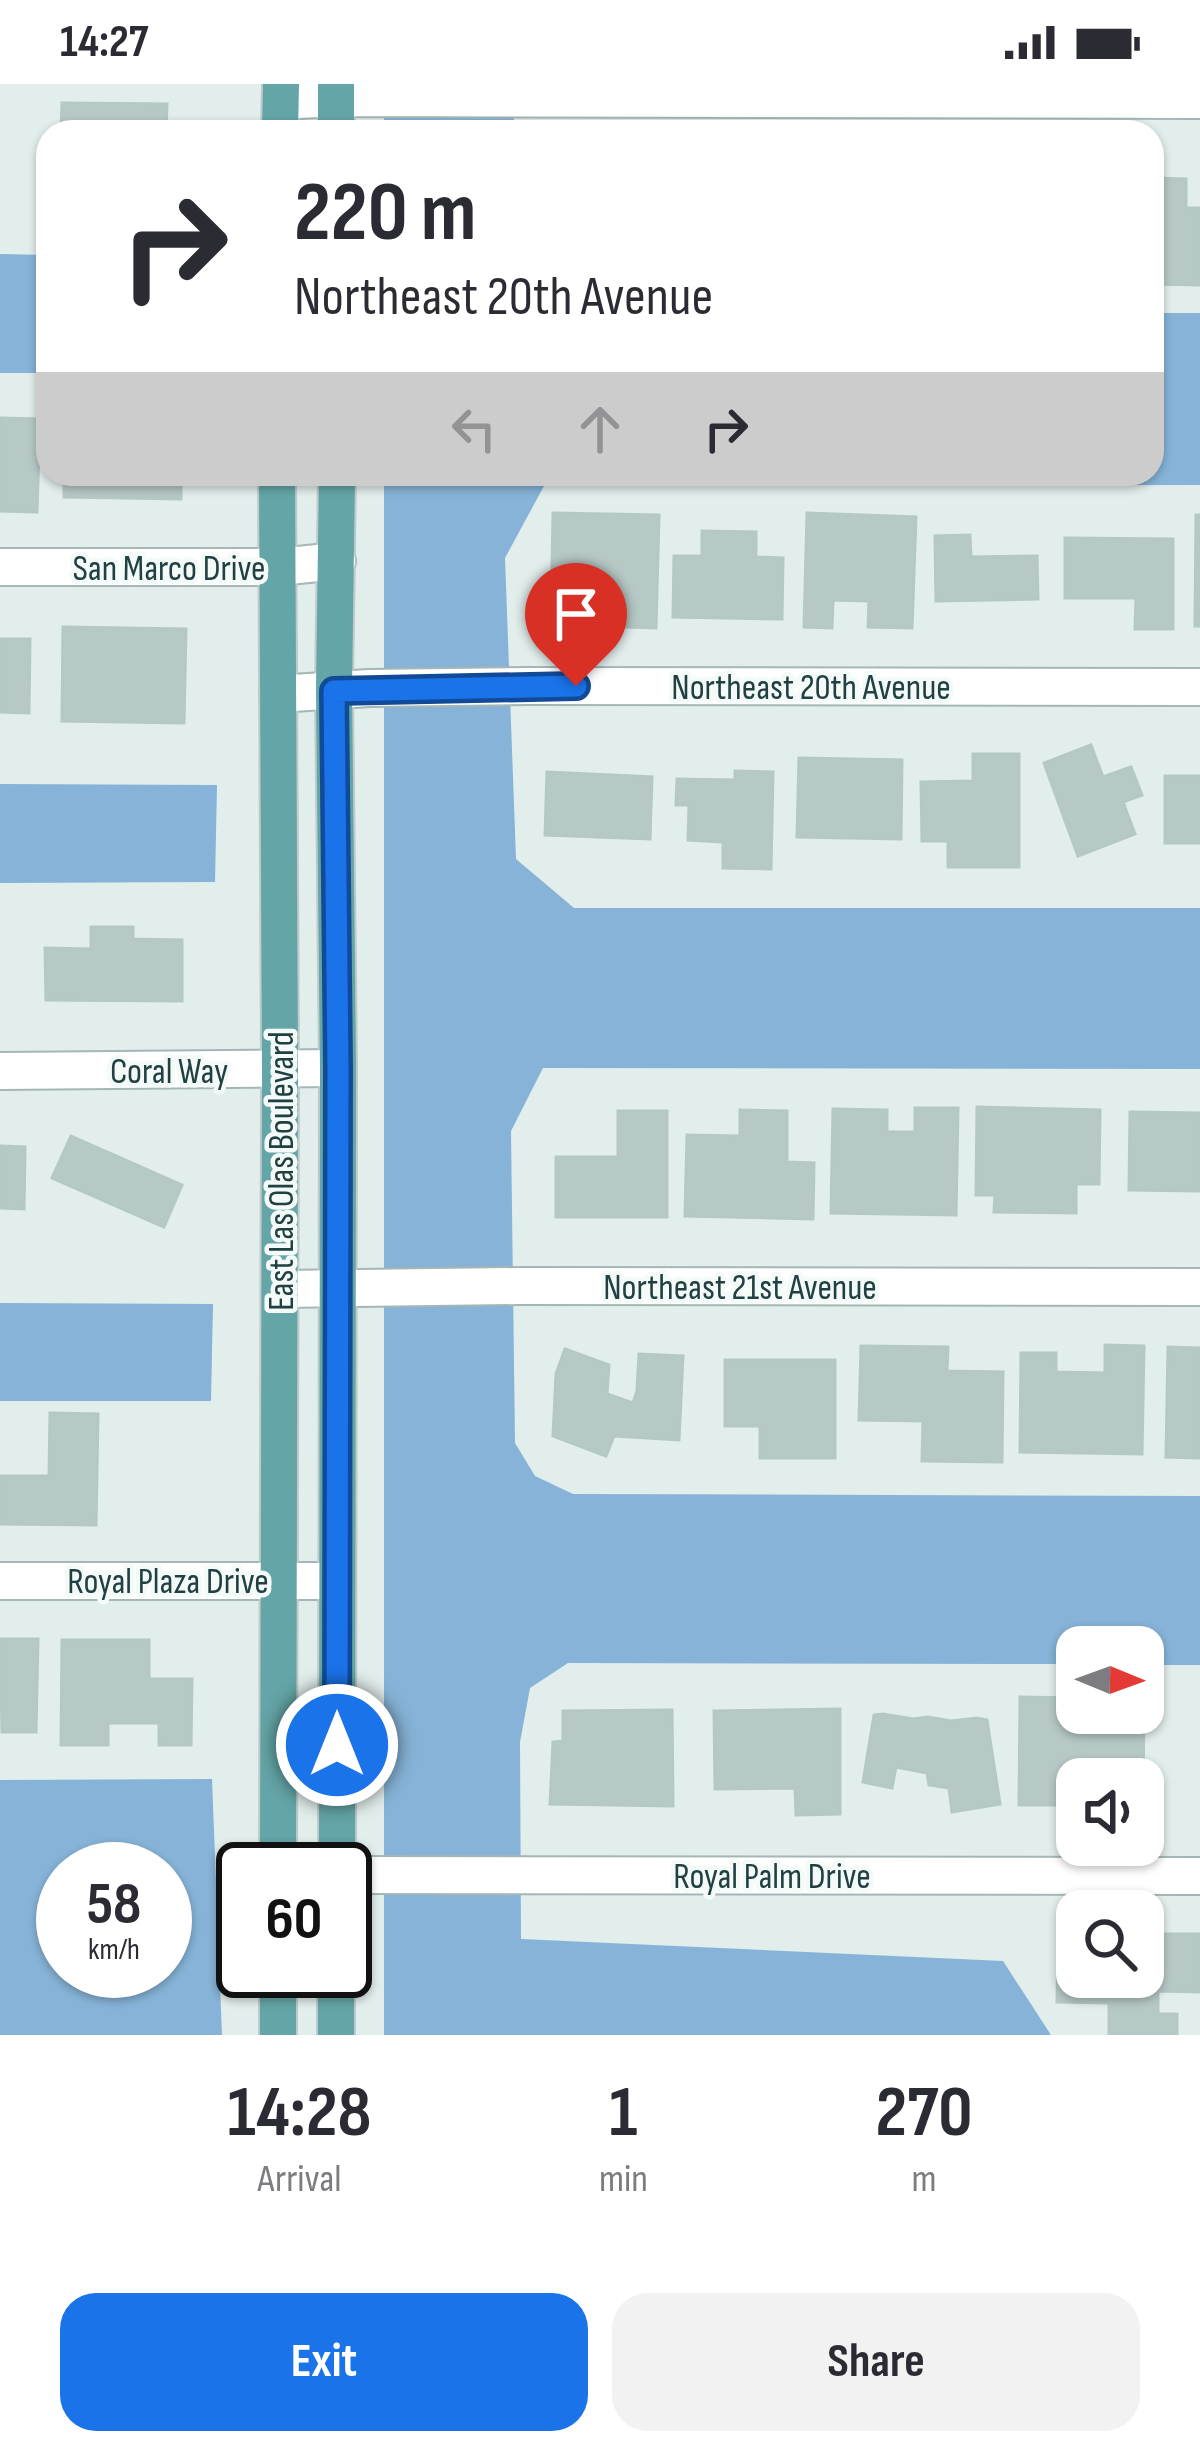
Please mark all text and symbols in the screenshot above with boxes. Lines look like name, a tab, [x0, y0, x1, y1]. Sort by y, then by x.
text: 14:27	[60, 15, 148, 70]
text: 220 m	[294, 163, 476, 264]
icon: right	[96, 168, 252, 324]
text: Northeast 20th Avenue	[294, 265, 713, 330]
icon: left	[441, 396, 507, 462]
icon: ahead	[567, 396, 633, 462]
icon: right	[693, 396, 759, 462]
street label: San Marco Drive	[72, 548, 266, 591]
pin	[525, 563, 627, 686]
icon: arrive	[543, 581, 609, 647]
street label: Northeast 20th Avenue	[671, 667, 951, 710]
street label: East Las Olas Boulevard	[261, 1031, 304, 1311]
street label: Coral Way	[110, 1051, 228, 1094]
street label: Northeast 21st Avenue	[603, 1267, 877, 1310]
street label: Royal Plaza Drive	[67, 1561, 269, 1604]
north arrow	[1056, 1626, 1164, 1734]
map controls	[1056, 1626, 1164, 1998]
position arrow	[274, 1682, 400, 1808]
button: sound	[1056, 1758, 1164, 1866]
speed limit sign: 60	[216, 1842, 372, 1998]
street label: Royal Palm Drive	[673, 1856, 871, 1899]
text: 58	[87, 1869, 141, 1941]
button: search	[1056, 1890, 1164, 1998]
text: km/h	[88, 1932, 140, 1968]
text: 14:28	[228, 2070, 371, 2157]
text: 1	[609, 2070, 638, 2157]
text: 270	[875, 2070, 972, 2157]
text: Arrival	[258, 2156, 341, 2203]
text: min	[599, 2156, 648, 2203]
text: m	[911, 2156, 936, 2203]
button: Exit	[60, 2293, 588, 2431]
button: Share	[612, 2293, 1140, 2431]

